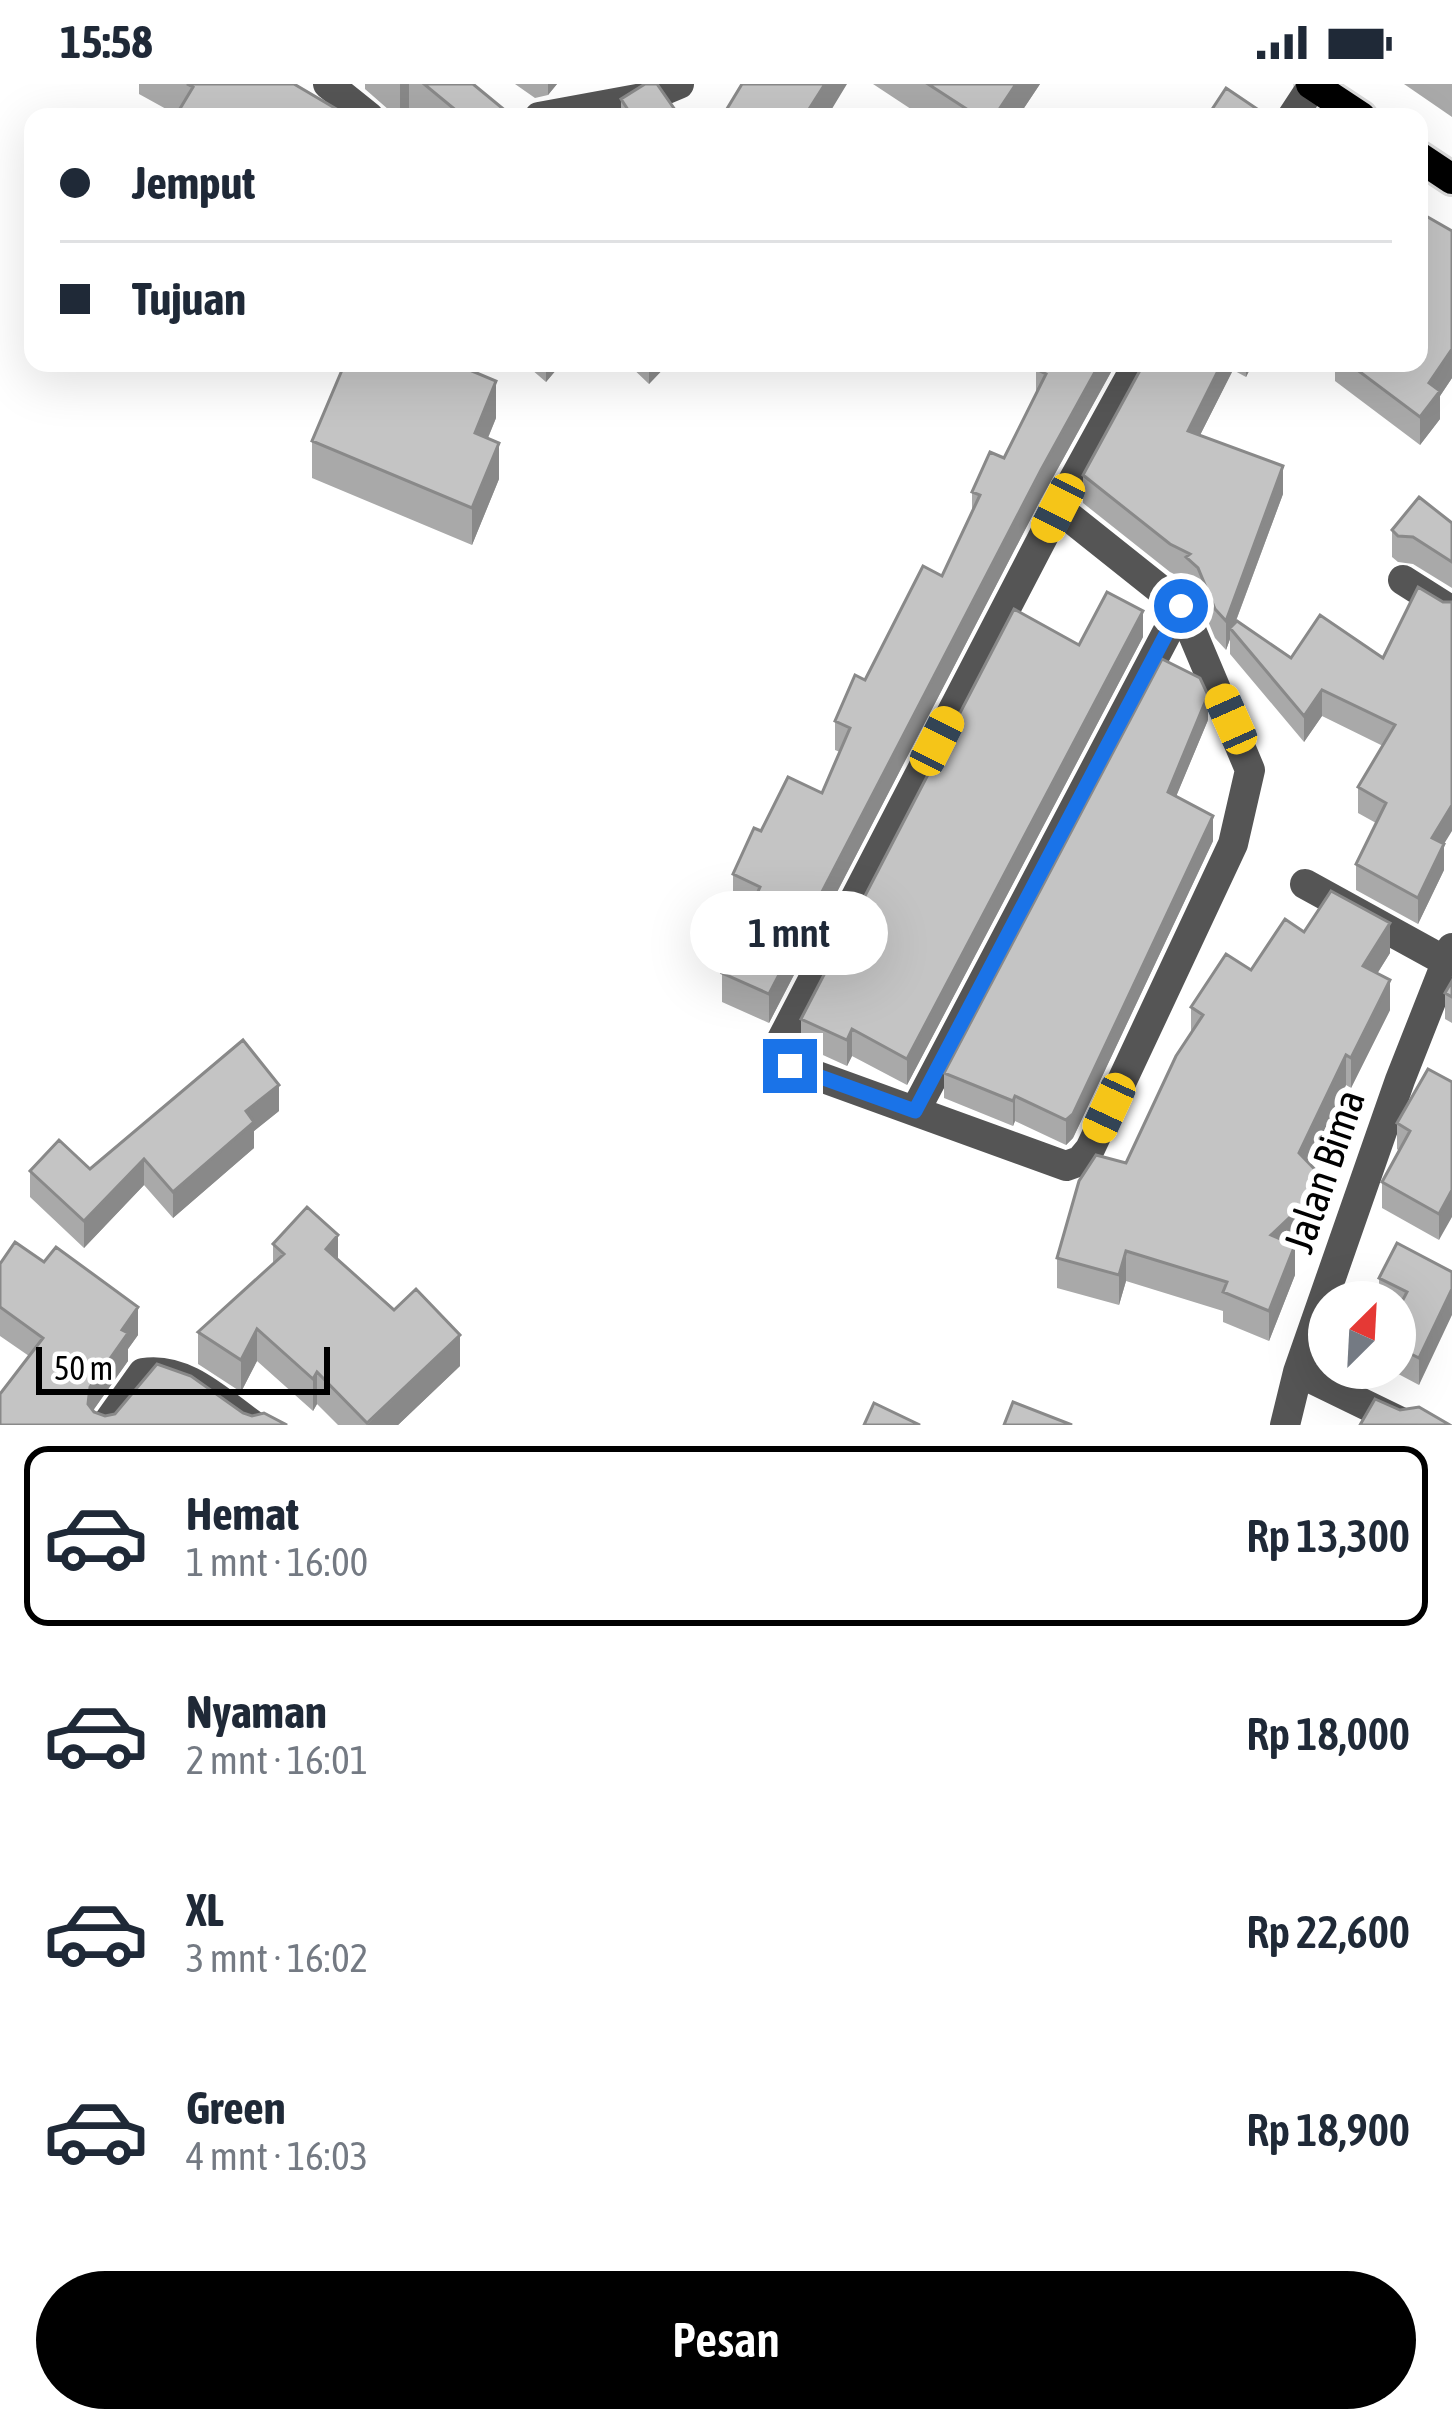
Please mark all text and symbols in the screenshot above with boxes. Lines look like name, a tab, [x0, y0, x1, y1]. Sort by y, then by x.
text: 15:58	[60, 16, 153, 68]
text: Jemput	[132, 157, 255, 209]
text: Tujuan	[132, 273, 246, 325]
car	[1026, 468, 1090, 548]
route start	[1154, 579, 1208, 633]
car	[1200, 679, 1262, 759]
car	[905, 701, 969, 781]
callout: 1 mnt	[691, 892, 889, 976]
text: 1 mnt	[748, 911, 830, 955]
route end	[763, 1039, 817, 1093]
car	[1077, 1068, 1141, 1148]
street label: Jalan Bima	[1274, 1083, 1374, 1259]
north arrow	[1308, 1281, 1416, 1389]
map controls	[1308, 1281, 1416, 1389]
scale bar	[36, 1341, 330, 1394]
text: 50 m	[54, 1349, 113, 1387]
icon: car	[42, 1482, 150, 1590]
text: Hemat	[186, 1488, 299, 1540]
text: Rp 13,300	[1246, 1510, 1410, 1562]
text: 1 mnt · 16:00	[186, 1540, 368, 1584]
icon: car	[42, 1680, 150, 1788]
text: Nyaman	[186, 1686, 327, 1738]
text: Rp 18,000	[1246, 1708, 1410, 1760]
text: 2 mnt · 16:01	[186, 1738, 368, 1782]
icon: car	[42, 1878, 150, 1986]
text: XL	[186, 1884, 224, 1936]
text: Rp 22,600	[1246, 1906, 1410, 1958]
text: 3 mnt · 16:02	[186, 1936, 368, 1980]
icon: car	[42, 2076, 150, 2184]
text: Green	[186, 2082, 286, 2134]
text: Rp 18,900	[1246, 2104, 1410, 2156]
text: 4 mnt · 16:03	[186, 2134, 368, 2178]
button: Pesan	[36, 2271, 1416, 2409]

